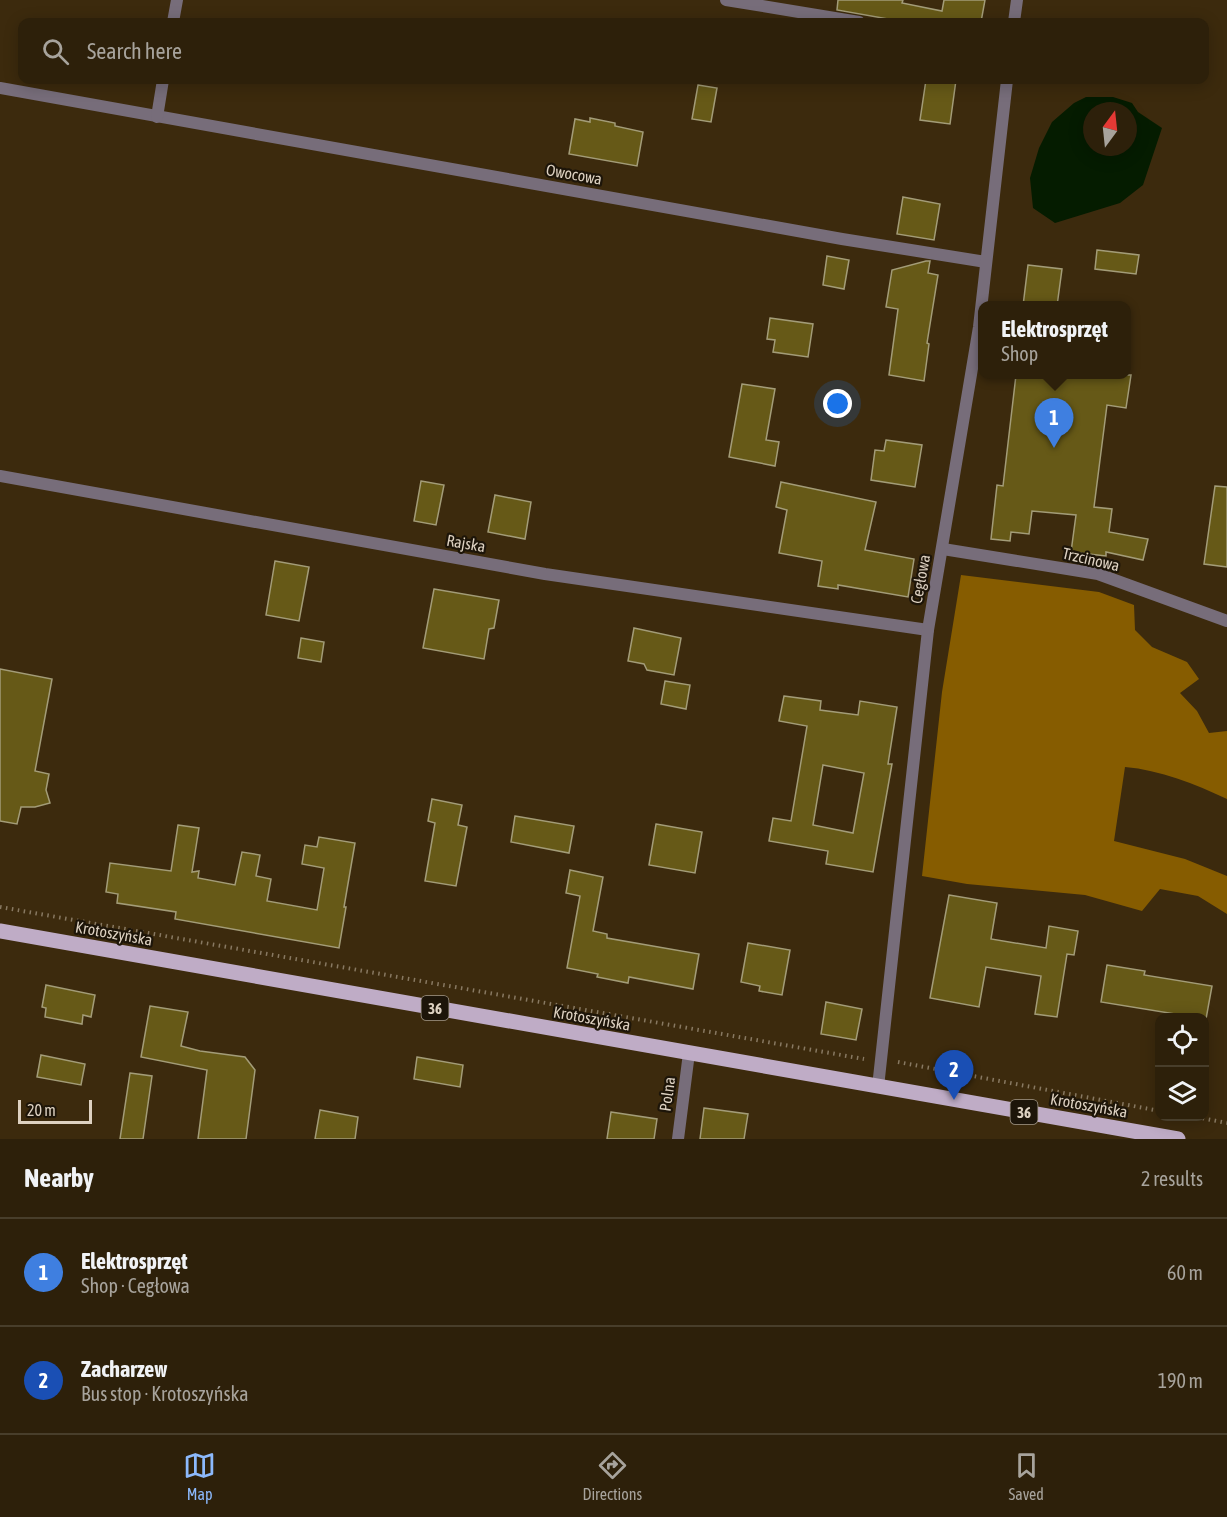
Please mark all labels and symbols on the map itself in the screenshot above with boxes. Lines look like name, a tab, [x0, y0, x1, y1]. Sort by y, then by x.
north arrow	[1083, 102, 1137, 156]
street label: Owocowa	[545, 160, 603, 188]
your location	[823, 389, 852, 418]
pin: 1	[1034, 398, 1074, 448]
street label: Rajska	[445, 531, 487, 556]
street label: Trzcinowa	[1061, 544, 1121, 574]
street label: Cegłowa	[907, 553, 934, 605]
street label: Krotoszyńska	[74, 917, 154, 950]
road number: 36	[422, 996, 448, 1020]
street label: Krotoszyńska	[552, 1002, 632, 1035]
pin: 2	[934, 1050, 974, 1100]
street label: Polna	[656, 1076, 678, 1112]
street label: Krotoszyńska	[1049, 1089, 1129, 1122]
scale bar	[18, 1097, 92, 1124]
road number: 36	[1010, 1100, 1038, 1124]

